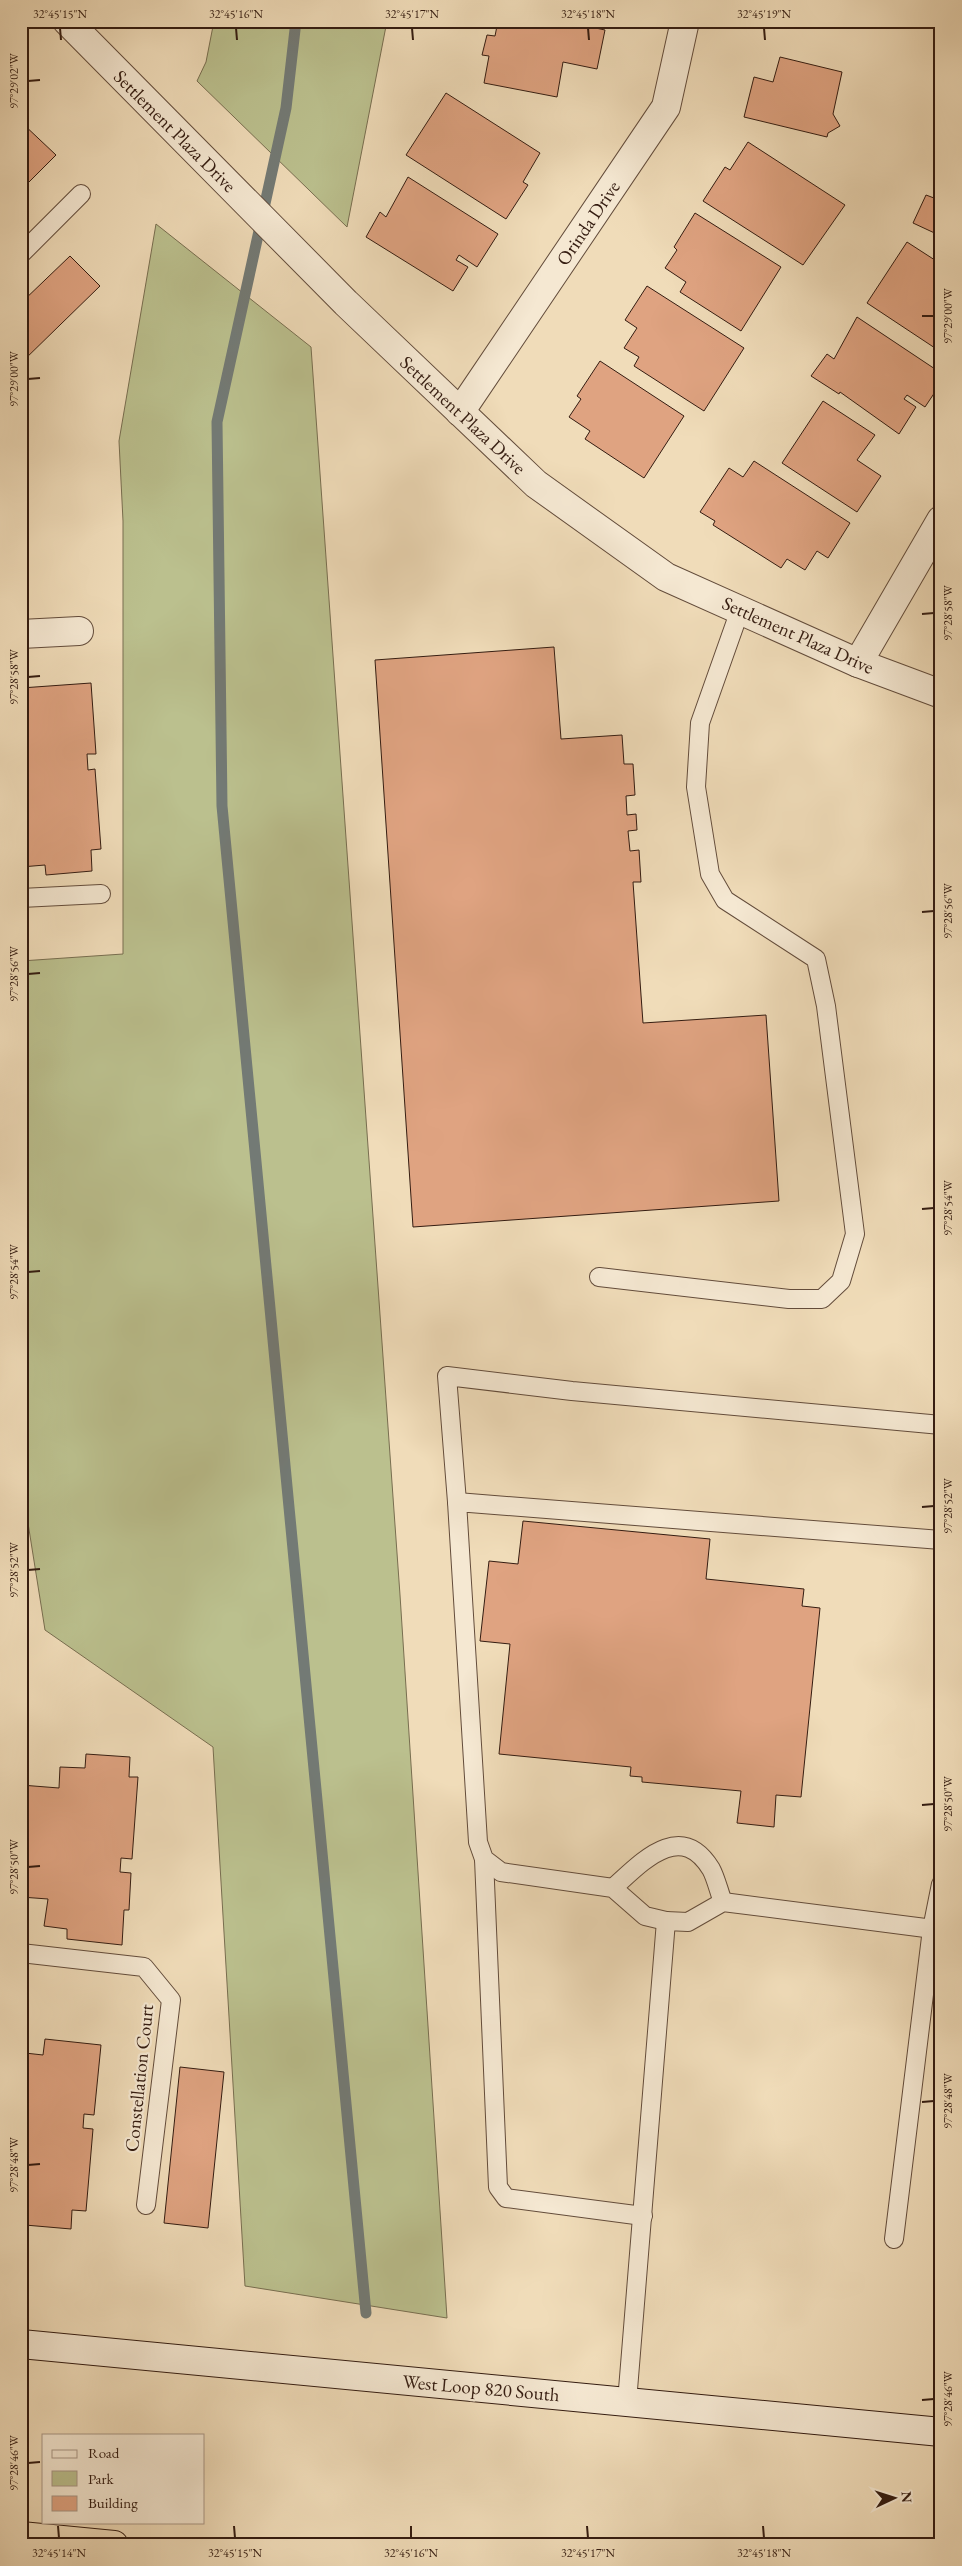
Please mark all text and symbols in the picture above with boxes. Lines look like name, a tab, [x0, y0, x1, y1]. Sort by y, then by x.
text: 32°45'15"N	[33, 6, 87, 22]
text: 32°45'16"N	[209, 6, 263, 22]
text: 32°45'17"N	[385, 6, 439, 22]
text: 32°45'18"N	[561, 6, 615, 22]
text: 32°45'19"N	[737, 6, 791, 22]
text: 97°29'02"W	[6, 52, 22, 109]
street label: Settlement Plaza Drive	[108, 64, 242, 198]
street label: Orinda Drive	[550, 176, 626, 270]
text: 97°29'00"W	[940, 287, 956, 344]
text: 97°29'00"W	[6, 350, 22, 407]
street label: Settlement Plaza Drive	[395, 350, 531, 480]
text: 97°28'58"W	[940, 584, 956, 641]
street label: Settlement Plaza Drive	[718, 590, 878, 680]
text: 97°28'58"W	[6, 648, 22, 705]
text: 97°28'56"W	[940, 882, 956, 939]
text: 97°28'56"W	[6, 945, 22, 1002]
text: 97°28'54"W	[940, 1179, 956, 1236]
text: 97°28'54"W	[6, 1243, 22, 1300]
text: 97°28'52"W	[940, 1477, 956, 1534]
text: 97°28'52"W	[6, 1541, 22, 1598]
text: 97°28'50"W	[940, 1775, 956, 1832]
text: 97°28'50"W	[6, 1838, 22, 1895]
street label: Constellation Court	[119, 2003, 159, 2153]
text: 97°28'48"W	[940, 2072, 956, 2129]
text: 97°28'48"W	[6, 2136, 22, 2193]
street label: West Loop 820 South	[401, 2369, 561, 2407]
text: 97°28'46"W	[940, 2370, 956, 2427]
text: 97°28'46"W	[6, 2434, 22, 2491]
legend	[42, 2434, 205, 2524]
text: Road	[88, 2443, 120, 2462]
text: Park	[88, 2469, 115, 2488]
north arrow	[870, 2474, 920, 2524]
text: N	[898, 2491, 916, 2504]
text: Building	[88, 2493, 138, 2512]
text: 32°45'14"N	[32, 2545, 86, 2561]
text: 32°45'15"N	[208, 2545, 262, 2561]
text: 32°45'16"N	[384, 2545, 438, 2561]
text: 32°45'17"N	[561, 2545, 615, 2561]
text: 32°45'18"N	[737, 2545, 791, 2561]

